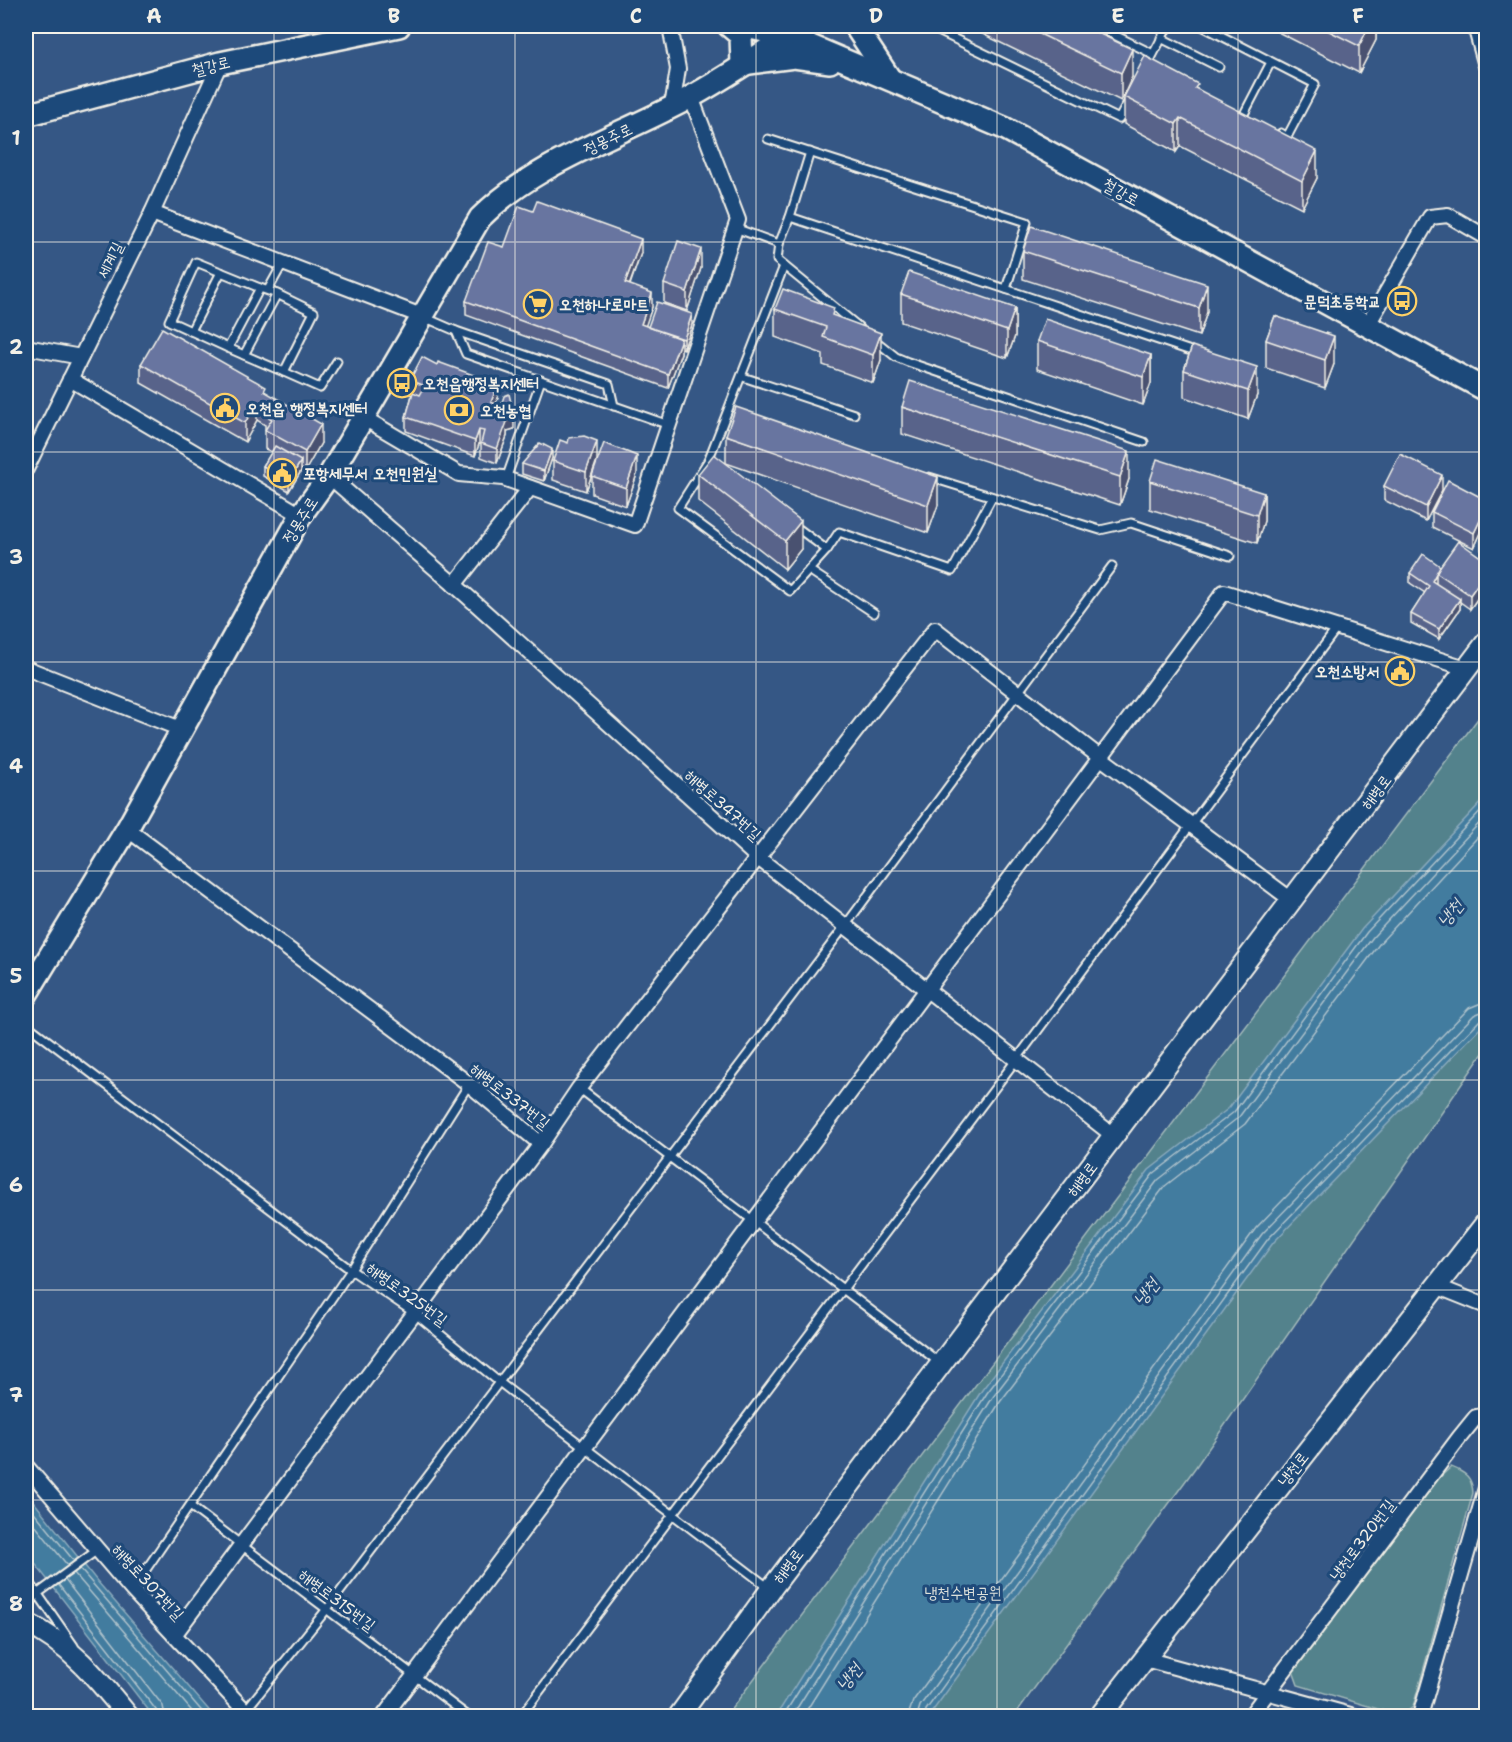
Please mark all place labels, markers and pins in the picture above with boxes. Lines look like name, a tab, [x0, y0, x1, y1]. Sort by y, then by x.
bus stop icon: 문덕초등학교	[1386, 285, 1418, 317]
supermarket icon: 오천하나로마트	[522, 288, 554, 320]
place label: 문덕초등학교	[1304, 291, 1381, 312]
place label: 오천하나로마트	[559, 294, 649, 315]
bus stop icon: 오천읍행정복지센터	[386, 367, 418, 399]
place label: 오천읍행정복지센터	[423, 373, 539, 394]
public building icon: 오천읍 행정복지센터	[209, 392, 241, 424]
bank icon: 오천농협	[443, 394, 475, 426]
place label: 오천읍 행정복지센터	[246, 398, 368, 419]
place label: 오천농협	[480, 400, 532, 421]
public building icon: 포항세무서 오천민원실	[266, 457, 298, 489]
place label: 포항세무서 오천민원실	[303, 463, 437, 484]
public building icon: 오천소방서	[1384, 655, 1416, 687]
place label: 오천소방서	[1315, 661, 1379, 682]

